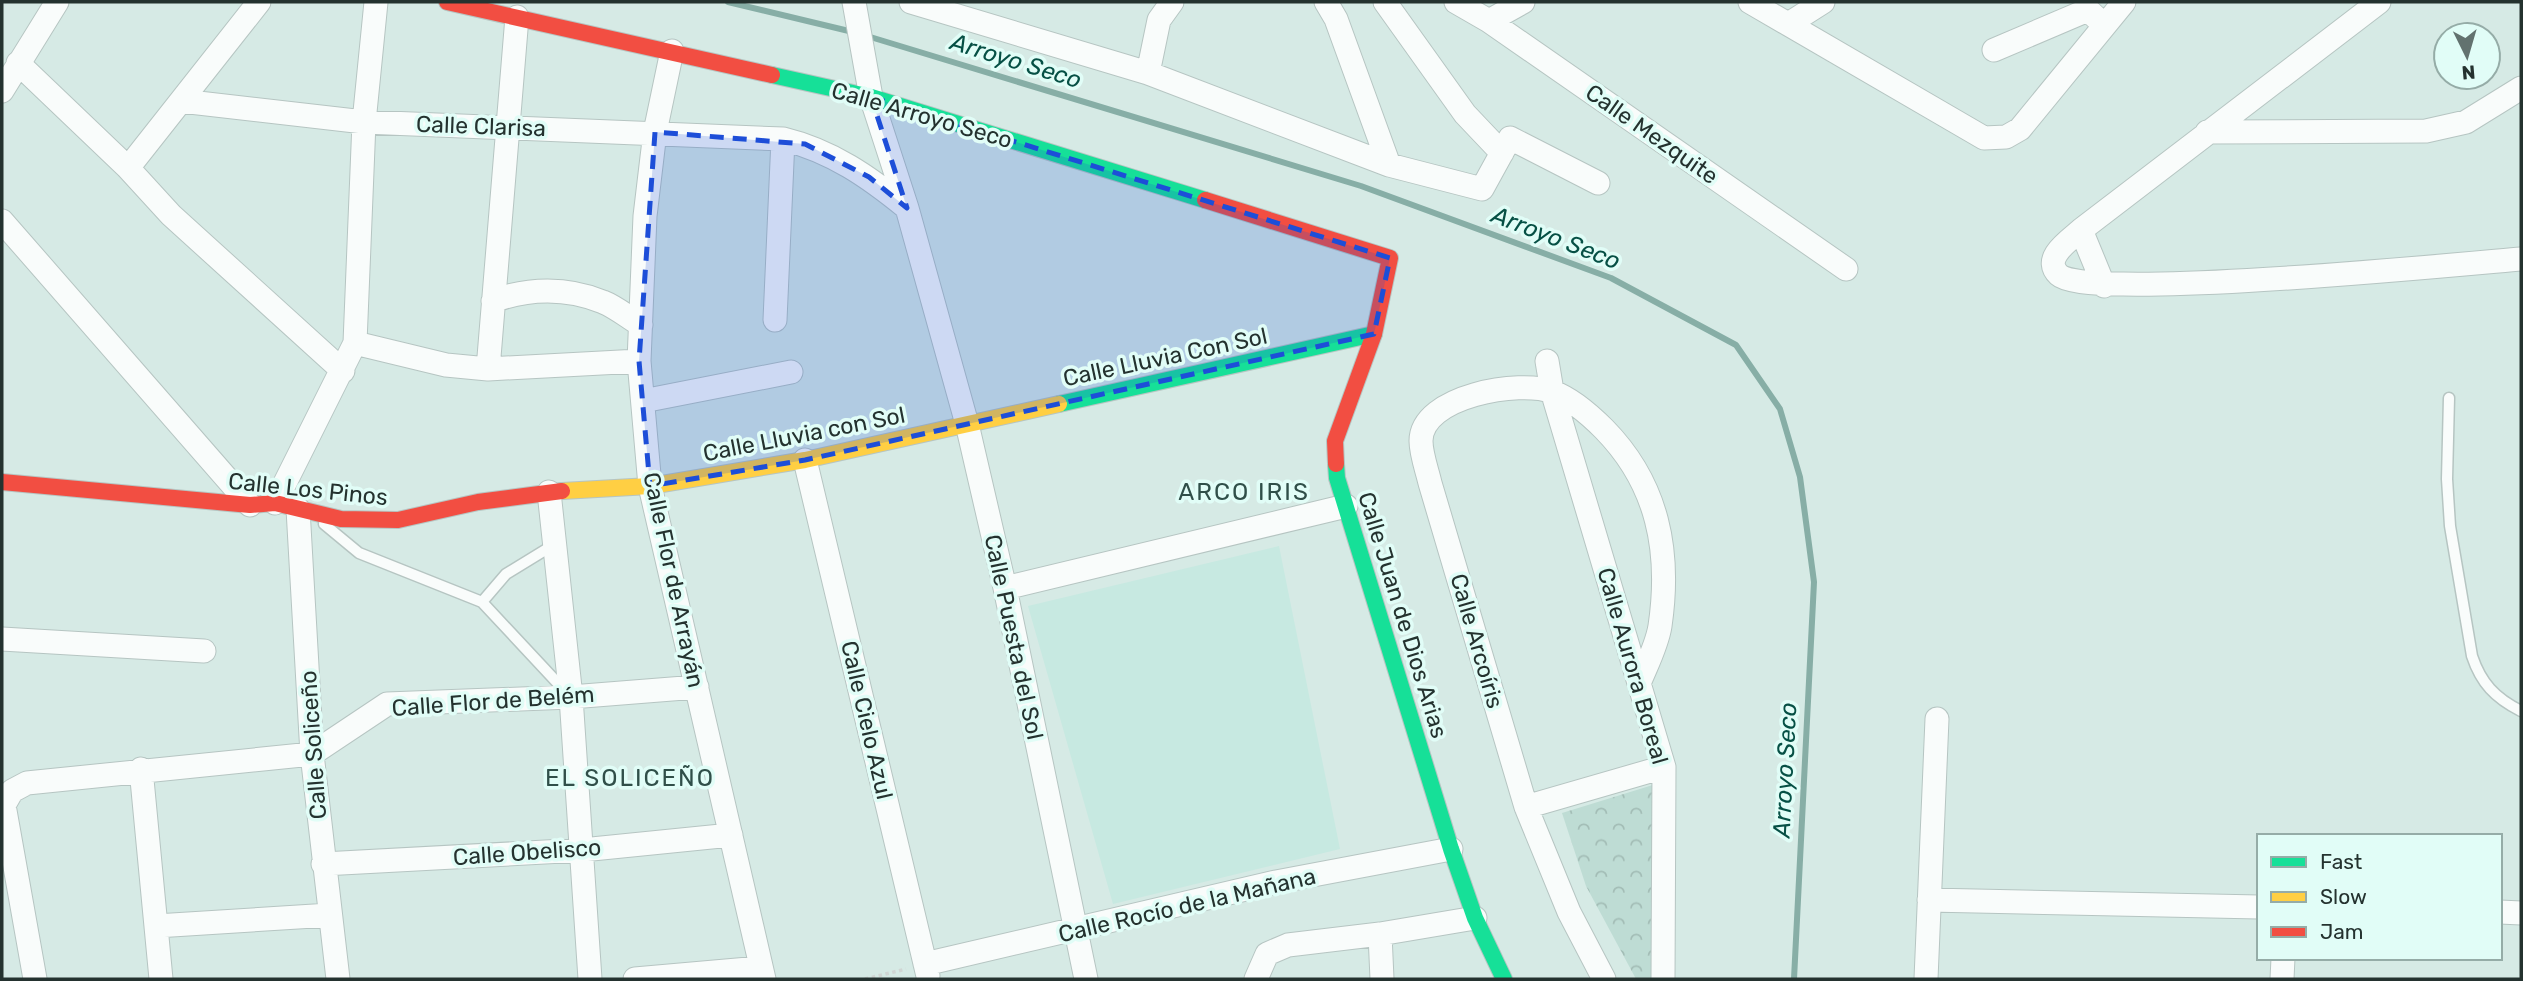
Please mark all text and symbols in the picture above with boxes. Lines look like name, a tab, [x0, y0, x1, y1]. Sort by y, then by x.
north arrow	[2432, 21, 2502, 91]
water label: Arroyo Seco	[945, 27, 1085, 94]
text: N	[2461, 60, 2476, 84]
street label: Calle Arroyo Seco	[828, 76, 1016, 154]
street label: Calle Mezquite	[1580, 78, 1724, 190]
street label: Calle Clarisa	[416, 110, 546, 142]
water label: Arroyo Seco	[1486, 200, 1624, 275]
street label: Calle Lluvia Con Sol	[1060, 322, 1270, 392]
street label: Calle Lluvia con Sol	[701, 401, 907, 467]
street label: Calle Los Pinos	[227, 467, 389, 511]
street label: Calle Flor de Arrayán	[637, 470, 711, 690]
district label: ARCO IRIS	[1178, 478, 1310, 506]
street label: Calle Juan de Dios Arias	[1352, 488, 1454, 742]
street label: Calle Puesta del Sol	[979, 532, 1049, 742]
street label: Calle Aurora Boreal	[1592, 565, 1674, 767]
street label: Calle Arcoíris	[1444, 571, 1510, 711]
street label: Calle Cielo Azul	[835, 638, 899, 802]
street label: Calle Soliceño	[294, 670, 332, 820]
street label: Calle Flor de Belém	[391, 680, 595, 722]
water label: Arroyo Seco	[1767, 702, 1803, 840]
district label: EL SOLICEÑO	[545, 764, 715, 792]
street label: Calle Obelisco	[452, 833, 602, 871]
legend	[2257, 834, 2502, 960]
text: Fast	[2320, 849, 2362, 874]
street label: Calle Rocío de la Mañana	[1056, 862, 1318, 948]
text: Slow	[2320, 884, 2367, 909]
text: Jam	[2320, 919, 2364, 944]

